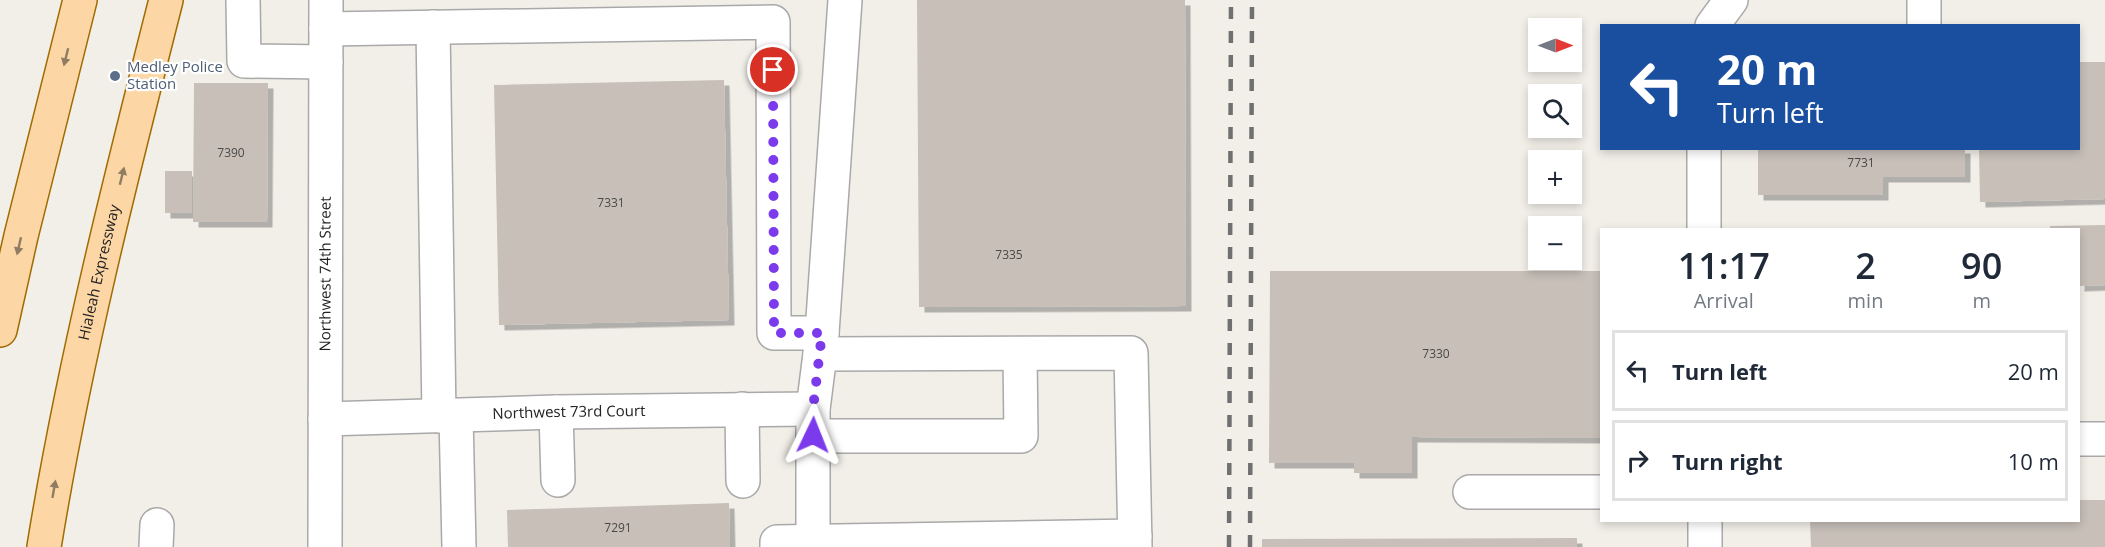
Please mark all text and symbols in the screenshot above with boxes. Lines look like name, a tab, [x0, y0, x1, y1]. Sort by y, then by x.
north arrow	[1528, 18, 1582, 72]
map controls	[1528, 18, 1582, 270]
text: 20 m	[1717, 40, 1817, 97]
pin	[747, 44, 798, 95]
one-way arrow	[60, 48, 70, 66]
icon: left	[1618, 48, 1696, 126]
icon: arrive	[756, 53, 789, 86]
place label: Medley Police Station	[127, 56, 223, 93]
marker: Medley Police Station	[108, 69, 122, 83]
button: search	[1528, 84, 1582, 138]
text: Turn left	[1717, 94, 1824, 131]
house number: 7390	[217, 144, 245, 161]
button: +	[1528, 150, 1582, 204]
house number: 7731	[1847, 154, 1875, 171]
one-way arrow	[117, 166, 127, 185]
house number: 7331	[597, 194, 625, 211]
street label: Northwest 74th Street	[314, 196, 335, 352]
street label: Hialeah Expressway	[73, 202, 124, 342]
button: −	[1528, 216, 1582, 270]
one-way arrow	[14, 237, 23, 256]
text: 11:17	[1678, 241, 1770, 290]
text: 2	[1855, 241, 1876, 290]
text: 90	[1961, 241, 2002, 290]
house number: 7335	[995, 246, 1023, 263]
text: Arrival	[1694, 287, 1754, 314]
text: min	[1848, 287, 1883, 314]
text: m	[1972, 287, 1991, 314]
house number: 7330	[1422, 345, 1450, 362]
icon: left	[1621, 354, 1654, 387]
text: Turn left	[1672, 356, 1767, 386]
text: 20 m	[2008, 356, 2059, 386]
street label: Northwest 73rd Court	[492, 400, 646, 423]
position arrow	[781, 403, 845, 467]
icon: right	[1621, 444, 1654, 477]
text: Turn right	[1672, 446, 1783, 476]
text: 10 m	[2008, 446, 2059, 476]
one-way arrow	[50, 480, 59, 499]
house number: 7291	[604, 519, 632, 536]

